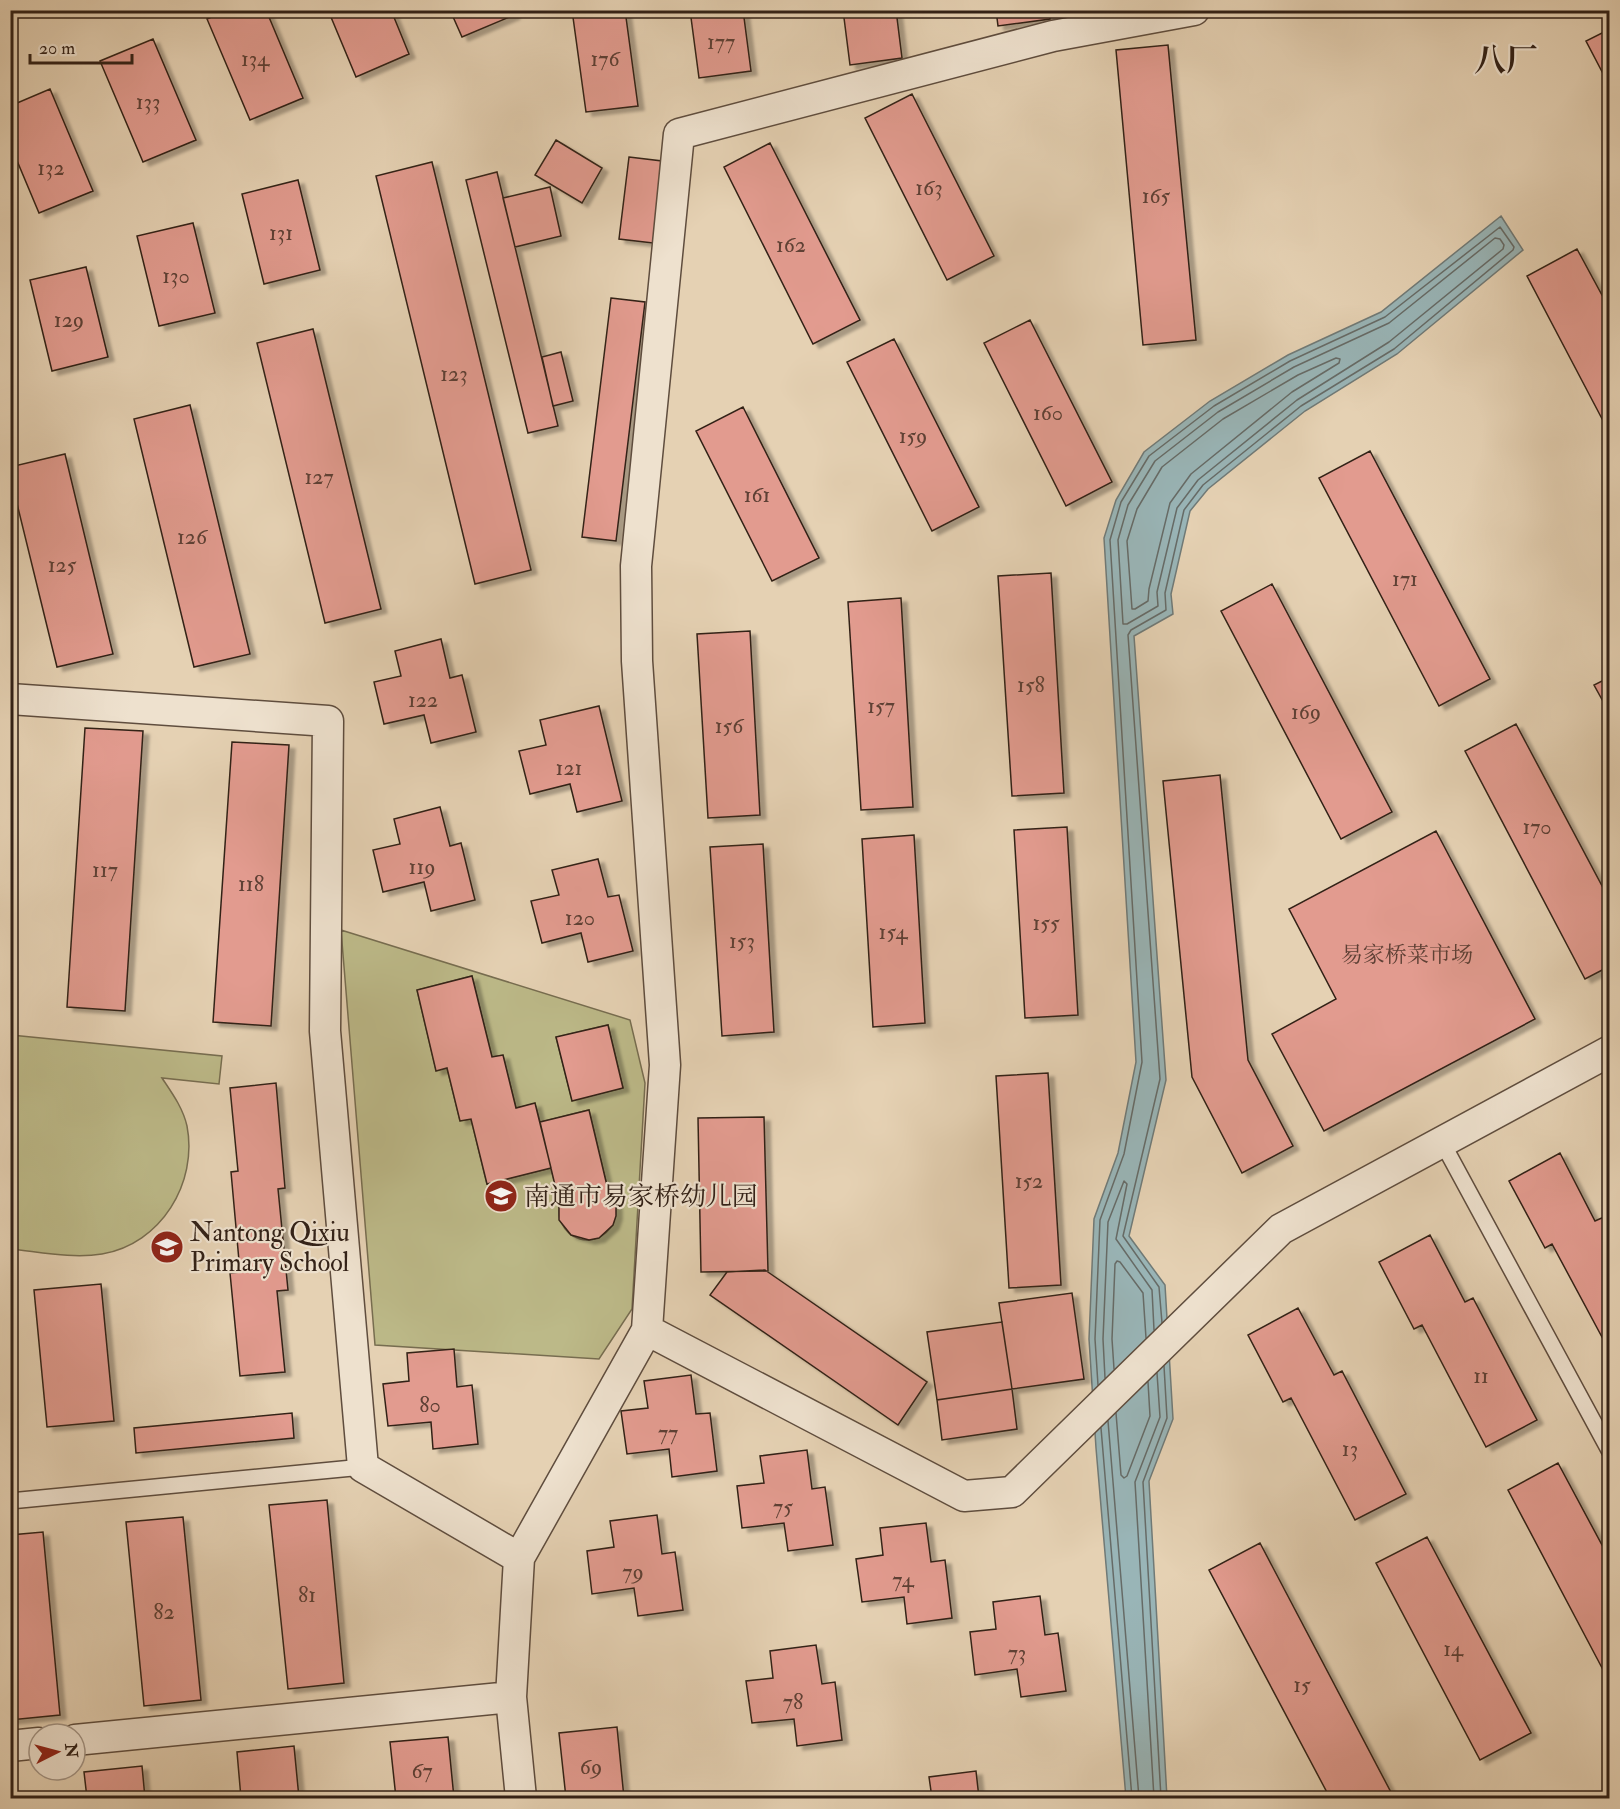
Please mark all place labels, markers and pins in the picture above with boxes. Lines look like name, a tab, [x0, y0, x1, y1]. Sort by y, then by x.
school or university icon: 南通市易家桥幼儿园	[483, 1178, 519, 1214]
place label: 南通市易家桥幼儿园	[524, 1181, 758, 1213]
place label: Nantong Qixiu Primary School	[190, 1217, 350, 1279]
school or university icon: Nantong Qixiu Primary School	[149, 1229, 185, 1265]

